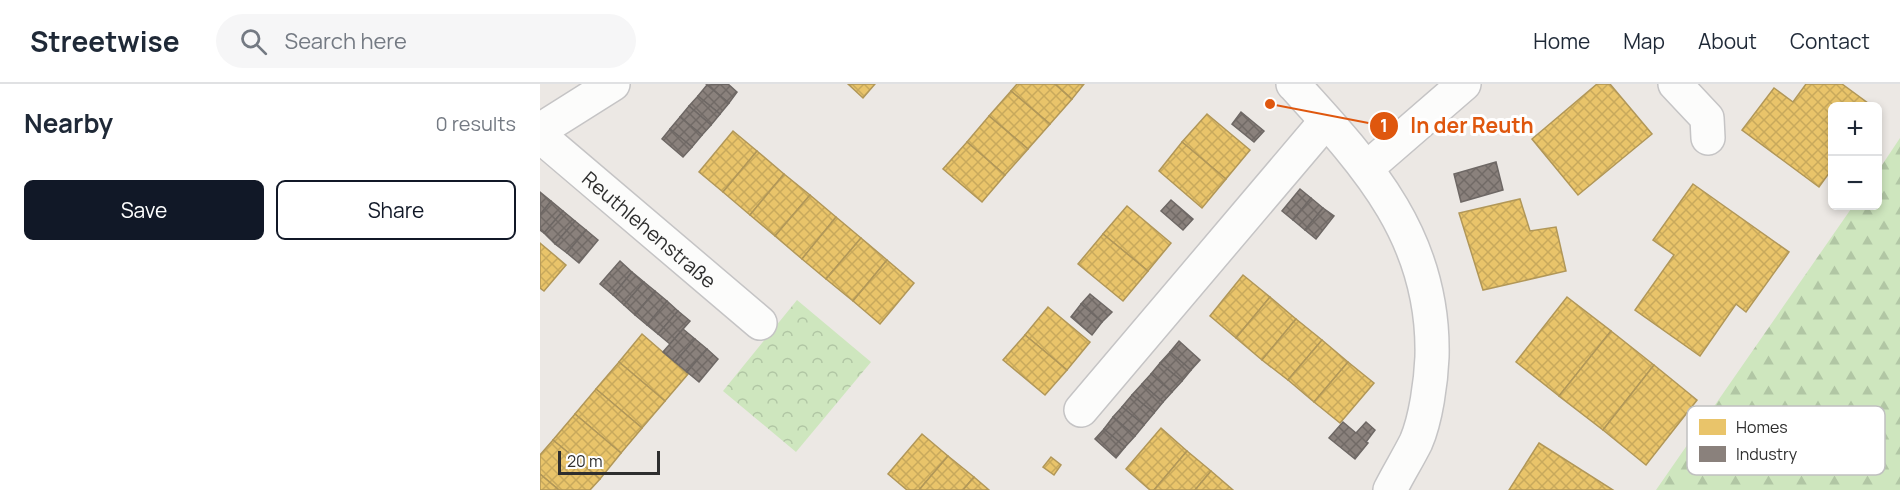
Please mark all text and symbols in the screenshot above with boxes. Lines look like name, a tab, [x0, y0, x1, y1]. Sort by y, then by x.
search box	[216, 14, 636, 68]
text: Streetwise	[30, 22, 180, 60]
icon: search	[237, 25, 270, 58]
text: Search here	[285, 26, 407, 56]
text: Home	[1533, 27, 1590, 55]
text: Map	[1623, 27, 1665, 55]
text: About	[1698, 27, 1757, 55]
text: Contact	[1790, 27, 1870, 55]
map controls	[1828, 102, 1882, 210]
button: +	[1828, 102, 1882, 156]
text: Nearby	[24, 105, 113, 141]
callout: In der Reuth	[1369, 107, 1546, 146]
text: 0 results	[436, 110, 516, 137]
text: In der Reuth	[1410, 111, 1534, 139]
text: 1	[1380, 113, 1388, 137]
button: −	[1828, 156, 1882, 210]
street label: Reuthlehenstraße	[577, 165, 722, 294]
button: Save	[24, 180, 264, 240]
button: Share	[276, 180, 516, 240]
legend	[1687, 406, 1885, 475]
text: Homes	[1736, 416, 1788, 438]
text: Industry	[1736, 443, 1798, 465]
scale bar	[558, 448, 660, 476]
text: 20 m	[567, 450, 603, 472]

